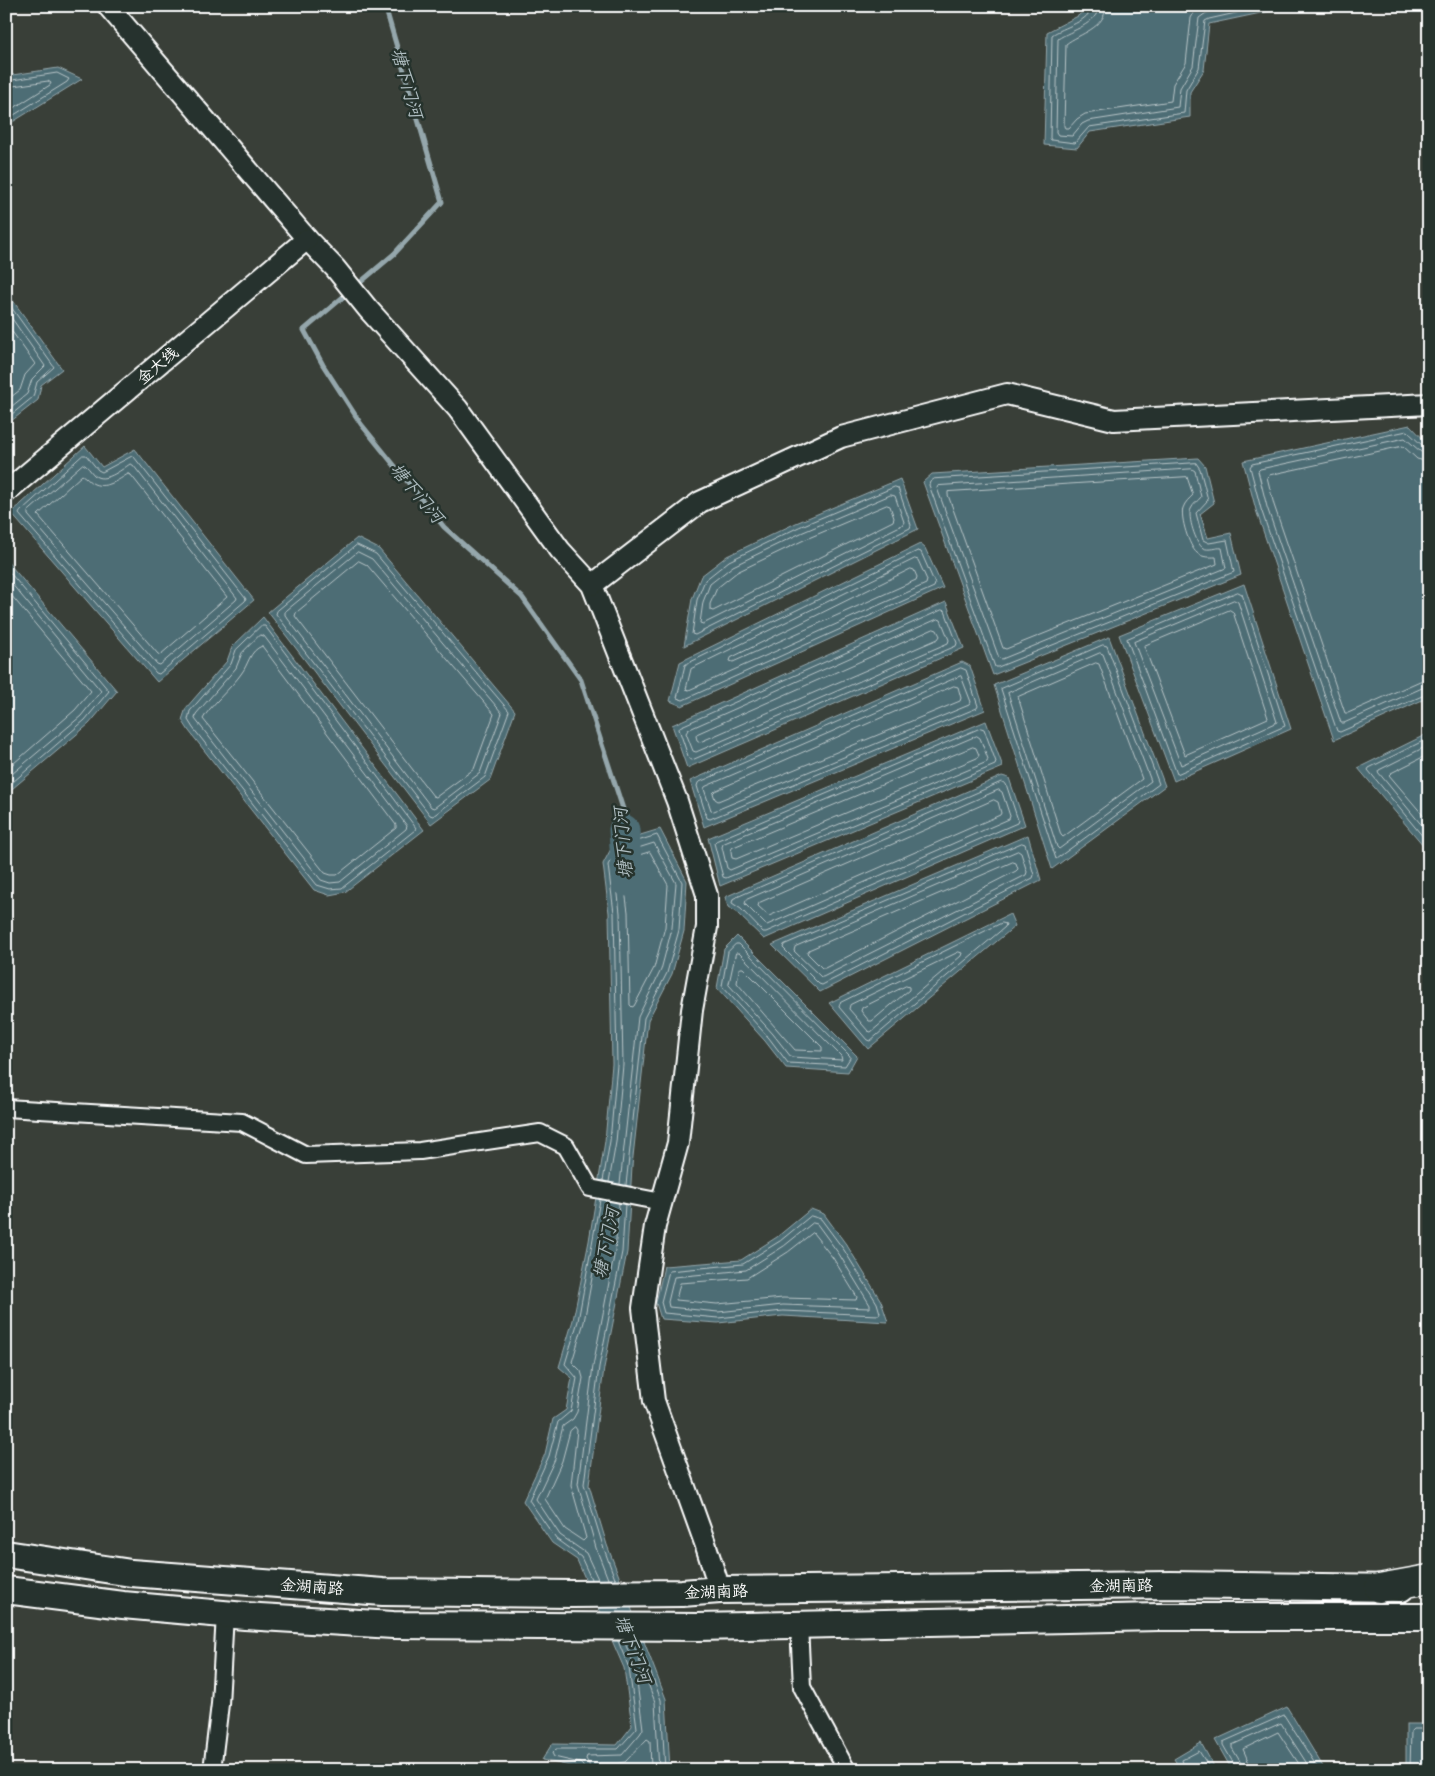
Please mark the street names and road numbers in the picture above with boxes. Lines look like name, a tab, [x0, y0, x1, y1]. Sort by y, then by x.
street label: 金大线	[133, 343, 183, 390]
street label: 金湖南路	[279, 1575, 345, 1600]
street label: 金湖南路	[1089, 1575, 1153, 1598]
street label: 金湖南路	[684, 1581, 748, 1604]

